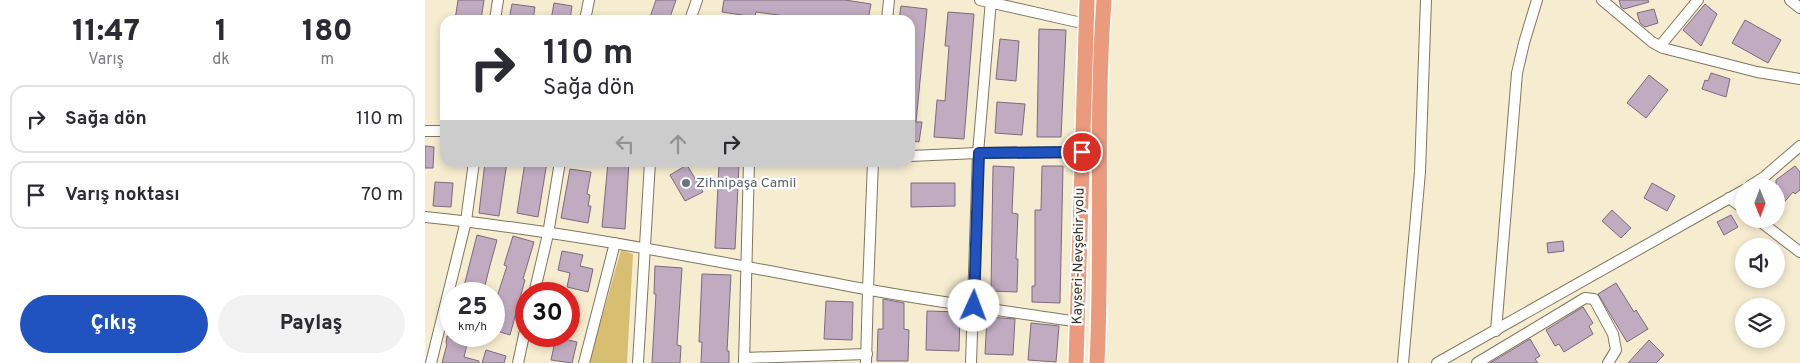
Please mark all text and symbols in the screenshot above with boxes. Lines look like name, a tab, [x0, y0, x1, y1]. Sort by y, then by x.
text: 11:47	[72, 14, 140, 51]
text: 1	[215, 14, 227, 51]
text: 180	[302, 14, 353, 51]
text: 110 m	[543, 32, 633, 76]
icon: right	[460, 35, 525, 100]
text: Varış	[88, 50, 124, 70]
text: dk	[212, 50, 230, 70]
text: m	[321, 50, 334, 70]
text: Sağa dön	[543, 75, 635, 102]
icon: right	[22, 105, 50, 133]
text: Sağa dön	[65, 107, 147, 131]
text: 110 m	[356, 107, 403, 131]
icon: left	[611, 130, 639, 158]
icon: ahead	[664, 130, 692, 158]
icon: right	[717, 130, 745, 158]
pin	[1061, 131, 1103, 173]
icon: arrive	[1068, 138, 1096, 166]
place label: Zihnipaşa Camii	[696, 175, 796, 192]
marker: Zihnipaşa Camii	[680, 177, 692, 189]
north arrow	[1735, 178, 1785, 228]
map controls	[1735, 178, 1785, 348]
icon: arrive	[22, 181, 50, 209]
text: Varış noktası	[65, 183, 180, 207]
text: 70 m	[361, 183, 403, 207]
street label: Kayseri-Nevşehir yolu	[1069, 187, 1089, 325]
button: sound	[1735, 238, 1785, 288]
position arrow	[947, 279, 999, 331]
speed limit sign: 30	[515, 282, 580, 347]
text: 25	[457, 292, 488, 324]
button: Çıkış	[20, 295, 208, 353]
button: Paylaş	[218, 295, 405, 353]
button: layers	[1735, 298, 1785, 348]
text: km/h	[458, 319, 487, 335]

